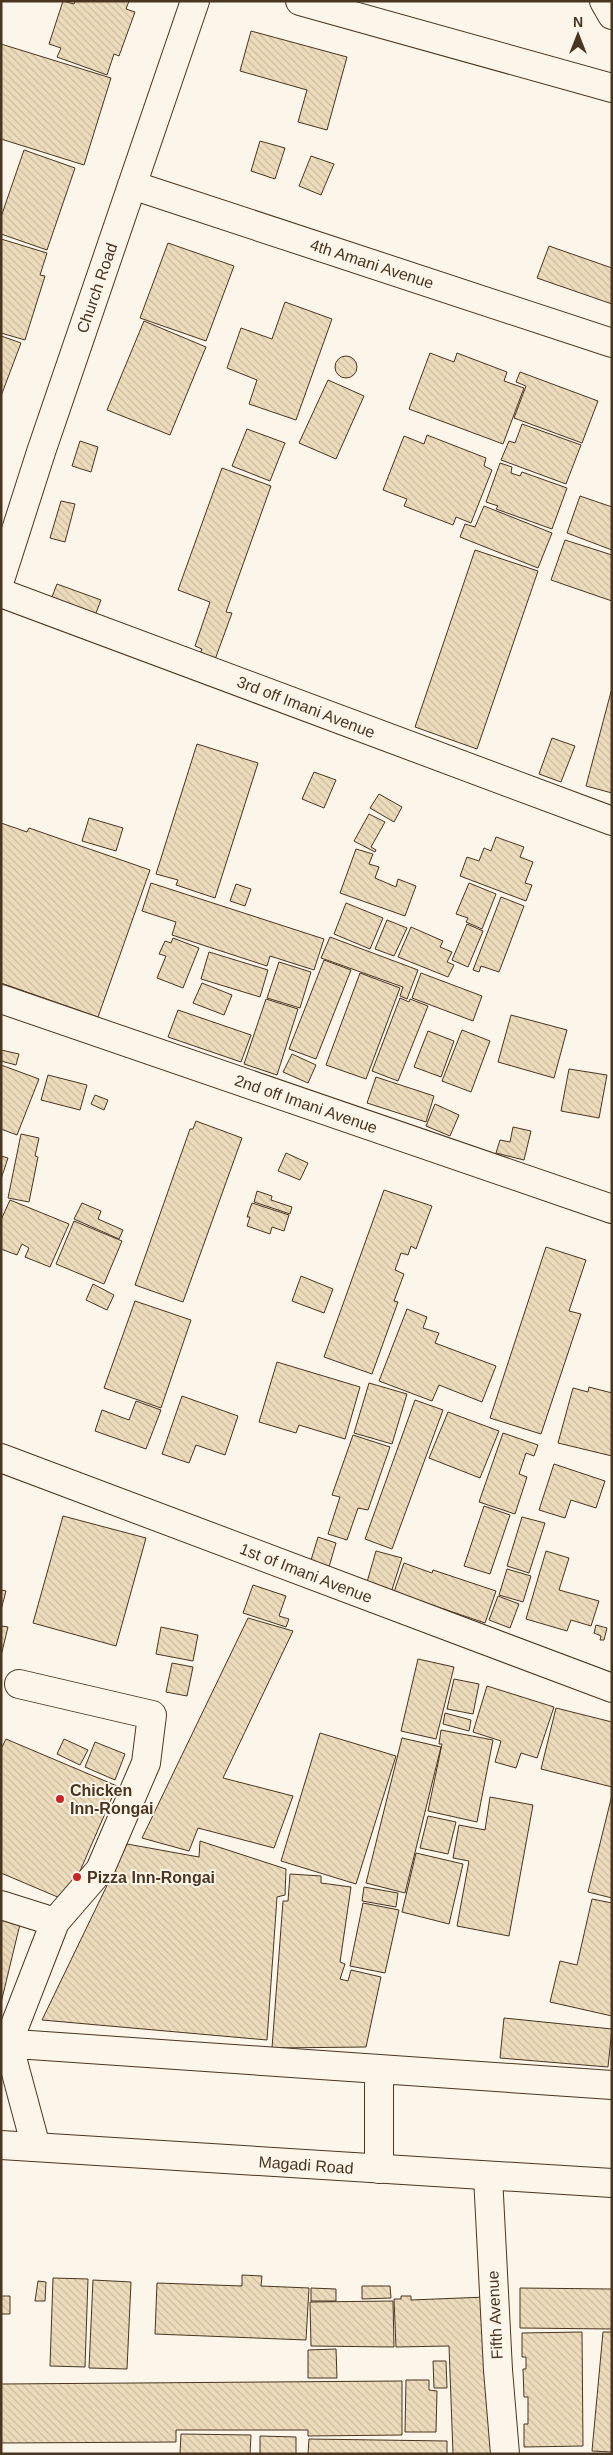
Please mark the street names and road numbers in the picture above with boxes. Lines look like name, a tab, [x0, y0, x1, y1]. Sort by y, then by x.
street label: 4th Amani Avenue	[308, 236, 436, 292]
street label: Church Road	[74, 241, 120, 335]
street label: 3rd off Imani Avenue	[235, 673, 377, 741]
street label: 2nd off Imani Avenue	[232, 1072, 380, 1136]
street label: 1st of Imani Avenue	[237, 1540, 375, 1606]
street label: Magadi Road	[258, 2153, 354, 2177]
street label: Fifth Avenue	[484, 2270, 506, 2360]

